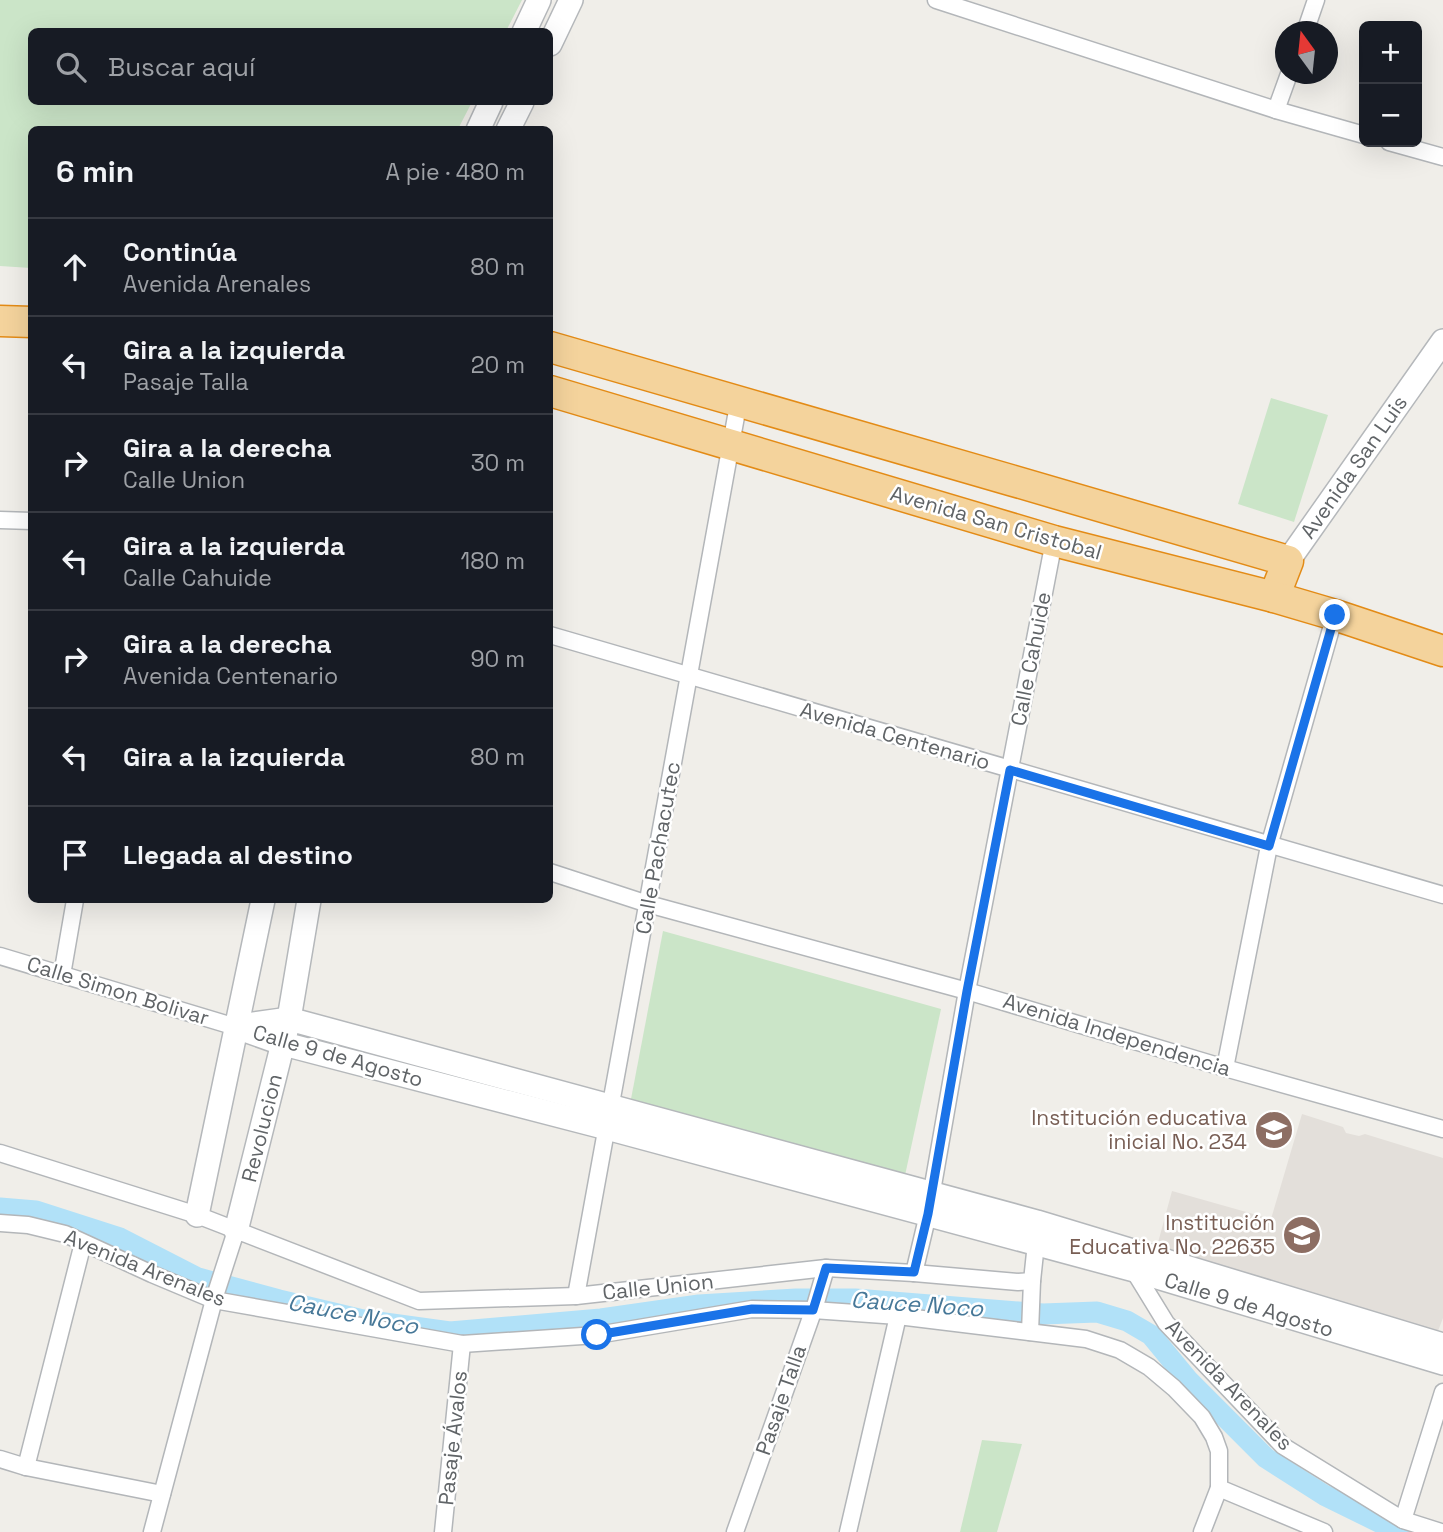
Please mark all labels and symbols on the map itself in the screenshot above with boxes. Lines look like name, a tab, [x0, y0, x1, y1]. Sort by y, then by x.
north arrow	[1275, 21, 1338, 84]
street label: Avenida San Luis	[1294, 390, 1413, 544]
street label: Avenida San Cristobal	[887, 479, 1105, 566]
street label: Calle Cahuide	[1004, 590, 1057, 728]
route end	[1319, 599, 1350, 630]
street label: Avenida Centenario	[797, 695, 993, 776]
street label: Calle Pachacutec	[629, 760, 686, 936]
street label: Calle Simon Bolivar	[24, 950, 213, 1031]
street label: Avenida Independencia	[1000, 987, 1234, 1082]
street label: Calle 9 de Agosto	[250, 1018, 426, 1093]
street label: Revolucion	[235, 1071, 288, 1185]
place label: Institución educativa inicial No. 234	[1031, 1104, 1247, 1155]
school or university icon: Institución educativa inicial No. 234	[1253, 1109, 1295, 1151]
place label: Institución Educativa No. 22635	[1069, 1209, 1275, 1260]
school or university icon: Institución Educativa No. 22635	[1281, 1214, 1323, 1256]
street label: Avenida Arenales	[61, 1223, 230, 1312]
street label: Calle 9 de Agosto	[1161, 1266, 1337, 1343]
street label: Calle Union	[601, 1267, 715, 1306]
water label: Cauce Noco	[850, 1284, 985, 1324]
water label: Cauce Noco	[285, 1287, 422, 1342]
street label: Avenida Arenales	[1160, 1314, 1299, 1456]
route start	[581, 1319, 612, 1350]
street label: Pasaje Talla	[749, 1341, 812, 1459]
street label: Pasaje Ávalos	[432, 1369, 473, 1507]

